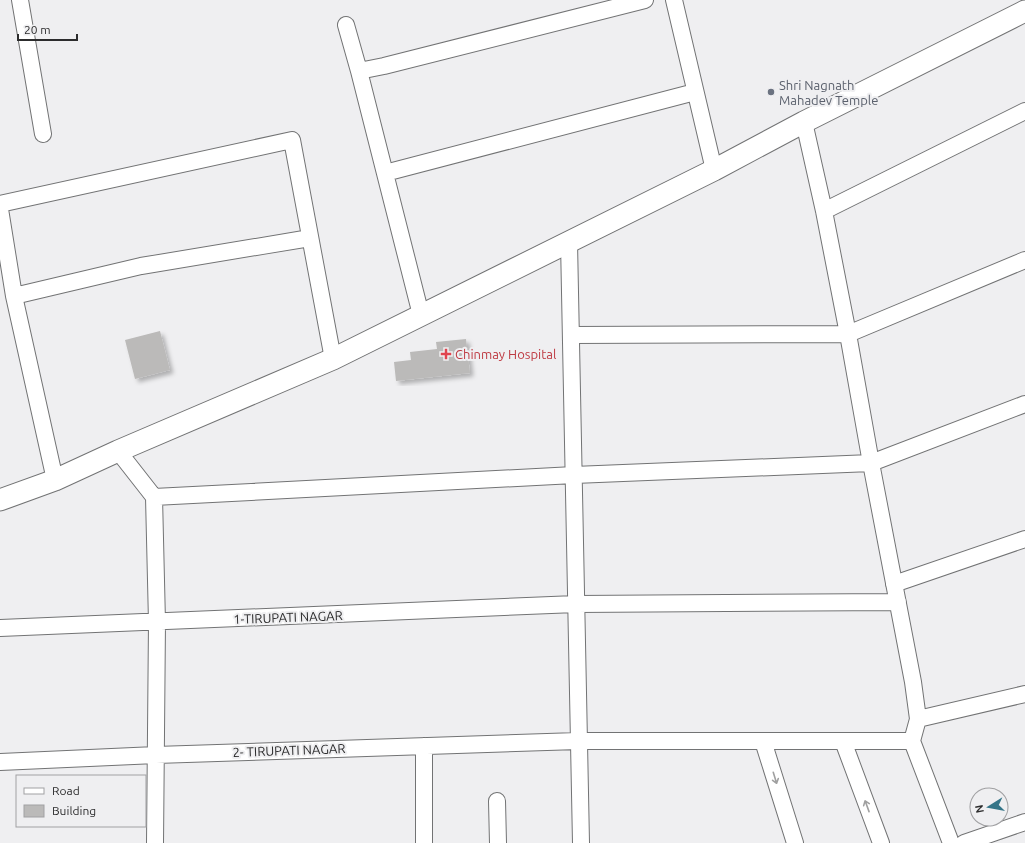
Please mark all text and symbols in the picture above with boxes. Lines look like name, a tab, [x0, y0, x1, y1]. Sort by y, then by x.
scale bar	[18, 16, 77, 42]
text: 20 m	[24, 23, 51, 36]
place label: Shri Nagnath Mahadev Temple	[779, 78, 878, 107]
marker: Shri Nagnath Mahadev Temple	[766, 87, 776, 97]
place label: Chinmay Hospital	[455, 347, 557, 361]
marker: Chinmay Hospital	[440, 348, 452, 360]
street label: 1-TIRUPATI NAGAR	[233, 608, 343, 626]
street label: 2- TIRUPATI NAGAR	[232, 741, 346, 759]
one-way arrow	[772, 772, 779, 785]
legend	[16, 775, 146, 827]
text: Road	[52, 784, 80, 797]
north arrow	[969, 787, 1009, 827]
one-way arrow	[863, 801, 871, 813]
text: Building	[52, 804, 96, 817]
text: N	[973, 804, 986, 814]

